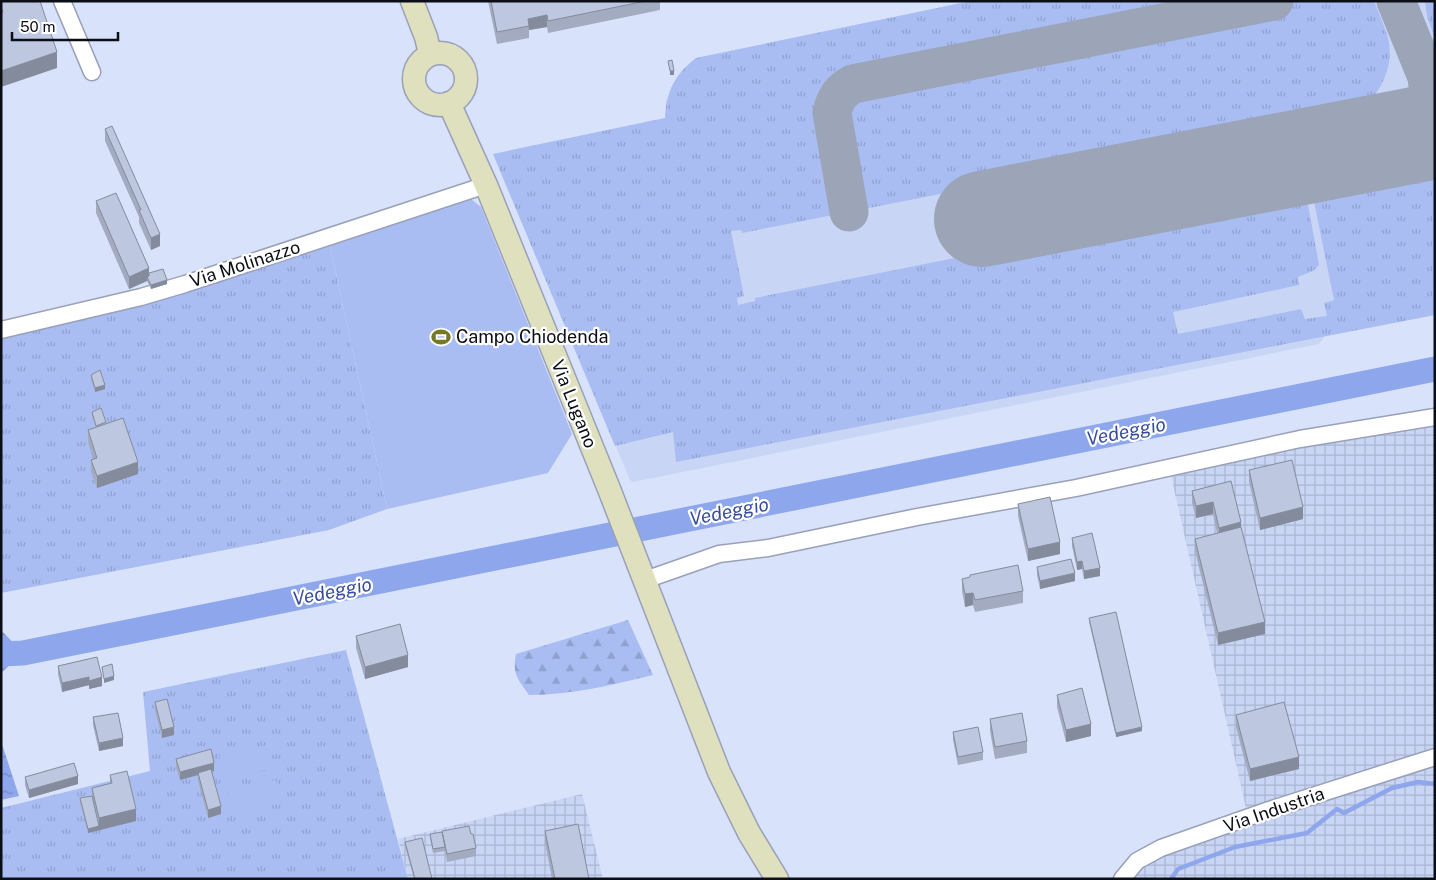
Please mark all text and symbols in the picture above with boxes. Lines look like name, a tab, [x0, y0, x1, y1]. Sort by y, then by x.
scale bar	[12, 10, 119, 42]
text: 50 m	[20, 18, 55, 35]
street label: Via Molinazzo	[187, 236, 303, 291]
sports icon: Campo Chiodenda	[430, 326, 452, 348]
place label: Campo Chiodenda	[456, 326, 608, 347]
street label: Via Lugano	[547, 357, 602, 451]
water label: Vedeggio	[1085, 413, 1167, 449]
water label: Vedeggio	[688, 493, 770, 529]
water label: Vedeggio	[291, 573, 373, 609]
street label: Via Industria	[1221, 783, 1327, 837]

